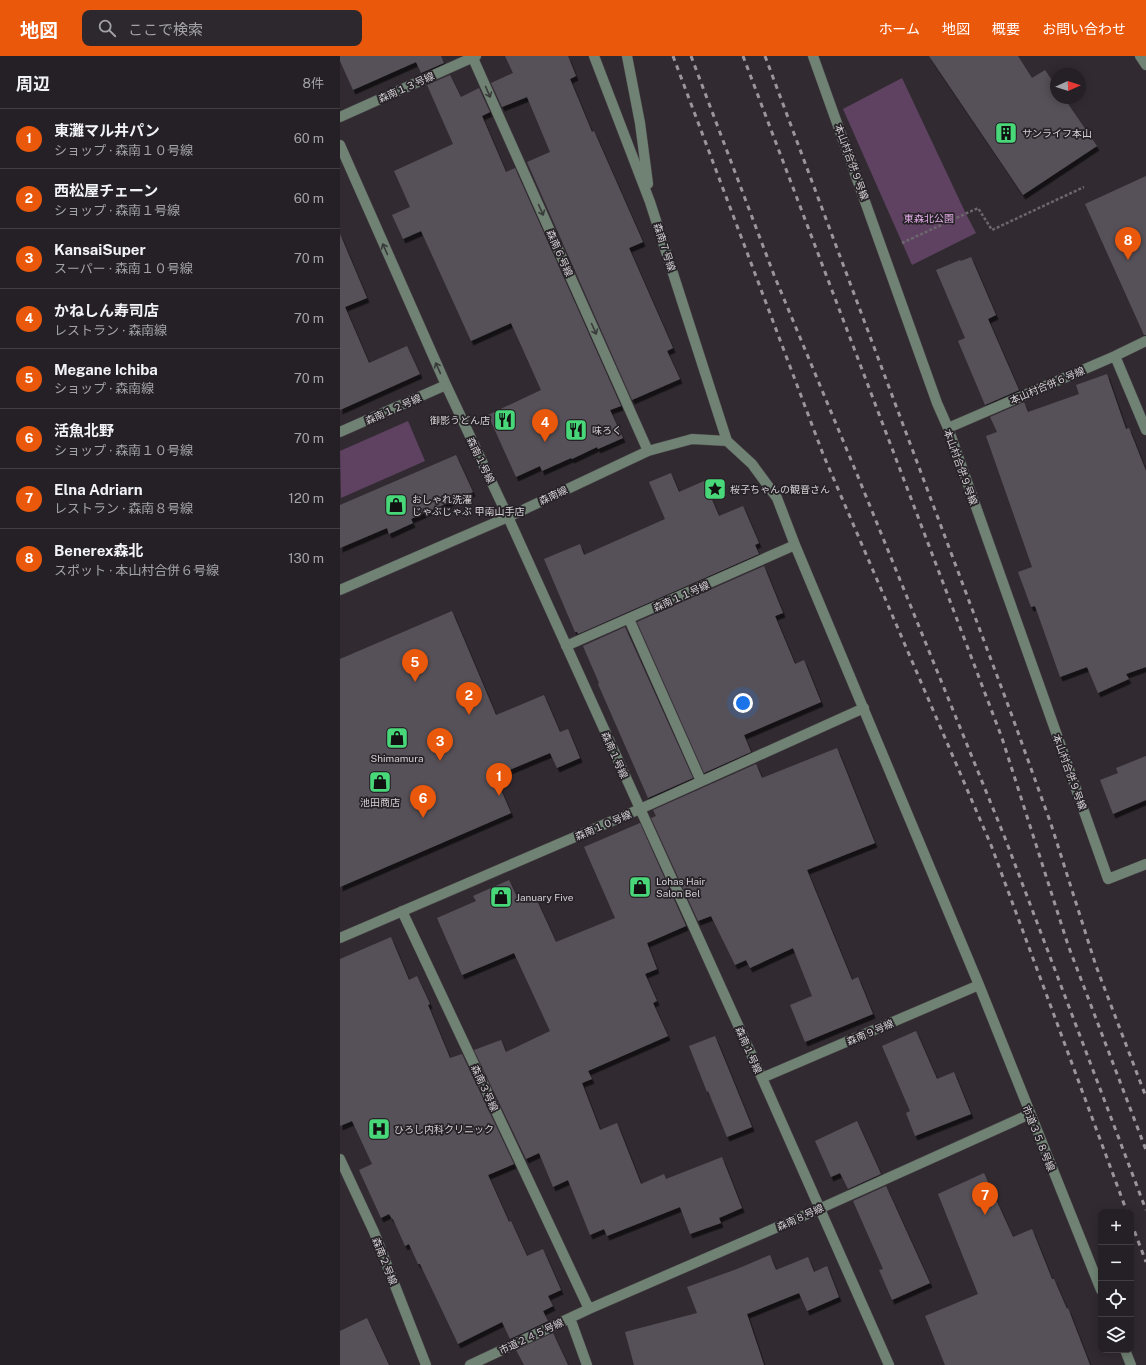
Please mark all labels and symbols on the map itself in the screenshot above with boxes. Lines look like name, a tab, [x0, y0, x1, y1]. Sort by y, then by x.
north arrow	[1050, 68, 1086, 104]
street label: 森南１３号線	[376, 69, 436, 105]
one-way arrow	[485, 85, 492, 97]
building icon: サンライフ本山	[993, 120, 1019, 146]
street label: 本山村合併９号線	[833, 122, 871, 202]
place label: サンライフ本山	[1022, 127, 1092, 139]
one-way arrow	[538, 204, 545, 216]
park label: 東森北公園	[904, 212, 954, 224]
street label: 森南７号線	[652, 221, 678, 273]
pin: 8	[1115, 227, 1141, 260]
street label: 森南６号線	[544, 228, 576, 278]
one-way arrow	[381, 243, 389, 255]
one-way arrow	[590, 323, 598, 335]
one-way arrow	[434, 362, 441, 374]
street label: 本山村合併６号線	[1008, 364, 1086, 406]
street label: 森南１２号線	[363, 391, 423, 427]
restaurant icon: 御影うどん店	[492, 407, 518, 433]
pin: 4	[532, 409, 558, 442]
place label: 御影うどん店	[430, 414, 490, 426]
restaurant icon: 味ろく	[563, 417, 589, 443]
place label: 味ろく	[592, 424, 622, 436]
street label: 本山村合併９号線	[942, 427, 980, 507]
street label: 森南１号線	[465, 435, 497, 485]
place icon: 桜子ちゃんの観音さん	[702, 476, 728, 502]
street label: 森南線	[537, 483, 569, 507]
place label: 桜子ちゃんの観音さん	[730, 483, 830, 495]
shop icon: おしゃれ洗濯 じゃぶじゃぶ 甲南山手店	[383, 492, 409, 518]
place label: おしゃれ洗濯 じゃぶじゃぶ 甲南山手店	[412, 493, 524, 517]
street label: 森南１１号線	[651, 578, 711, 614]
pin: 5	[402, 649, 428, 682]
pin: 2	[456, 682, 482, 715]
your location	[733, 693, 753, 713]
shop icon: Shimamura	[384, 725, 410, 751]
pin: 3	[427, 728, 453, 761]
street label: 森南１号線	[599, 730, 631, 780]
street label: 本山村合併９号線	[1051, 732, 1089, 812]
place label: Shimamura	[371, 752, 423, 764]
pin: 1	[486, 763, 512, 796]
shop icon: 池田商店	[367, 769, 393, 795]
pin: 6	[410, 785, 436, 818]
place label: 池田商店	[360, 796, 400, 808]
street label: 森南１０号線	[573, 808, 633, 842]
shop icon: Lohas Hair Salon Bel	[627, 874, 653, 900]
place label: Lohas Hair Salon Bel	[656, 875, 706, 899]
shop icon: January Five	[488, 884, 514, 910]
place label: January Five	[516, 891, 574, 903]
street label: 森南９号線	[845, 1017, 895, 1047]
street label: 森南１号線	[733, 1025, 765, 1075]
street label: 森南３号線	[469, 1063, 501, 1113]
street label: 市道３５８号線	[1020, 1103, 1058, 1173]
hospital icon: ひろし内科クリニック	[366, 1116, 392, 1142]
place label: ひろし内科クリニック	[394, 1123, 494, 1135]
pin: 7	[972, 1182, 998, 1215]
street label: 森南８号線	[775, 1201, 825, 1233]
street label: 森南２号線	[370, 1236, 400, 1286]
street label: 市道２４５号線	[497, 1316, 565, 1356]

